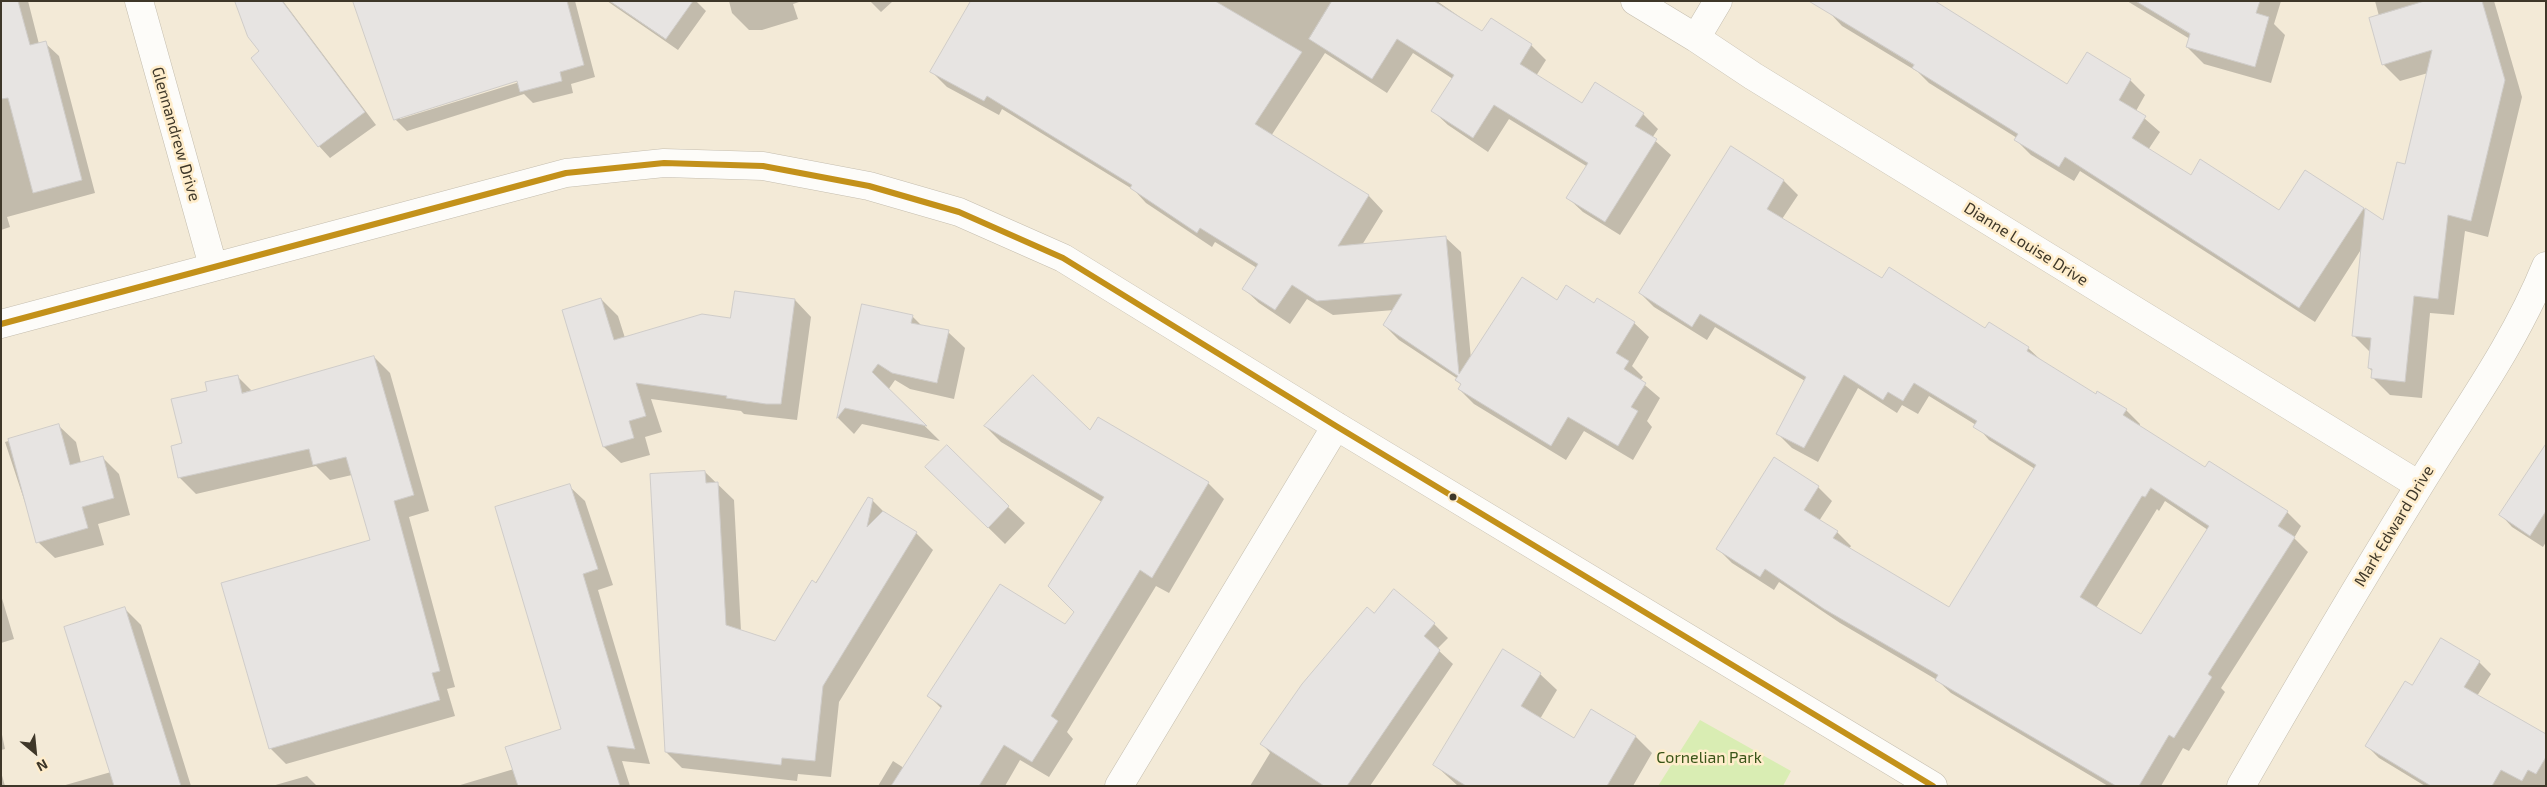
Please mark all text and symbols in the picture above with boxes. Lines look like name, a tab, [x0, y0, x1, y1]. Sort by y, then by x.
street label: Glennandrew Drive	[148, 65, 204, 203]
street label: Dianne Louise Drive	[1960, 198, 2092, 290]
street label: Mark Edward Drive	[2350, 462, 2438, 590]
unlabelled marker	[1448, 492, 1458, 502]
north arrow	[10, 727, 60, 777]
park label: Cornelian Park	[1656, 748, 1762, 768]
text: N	[34, 756, 51, 776]

